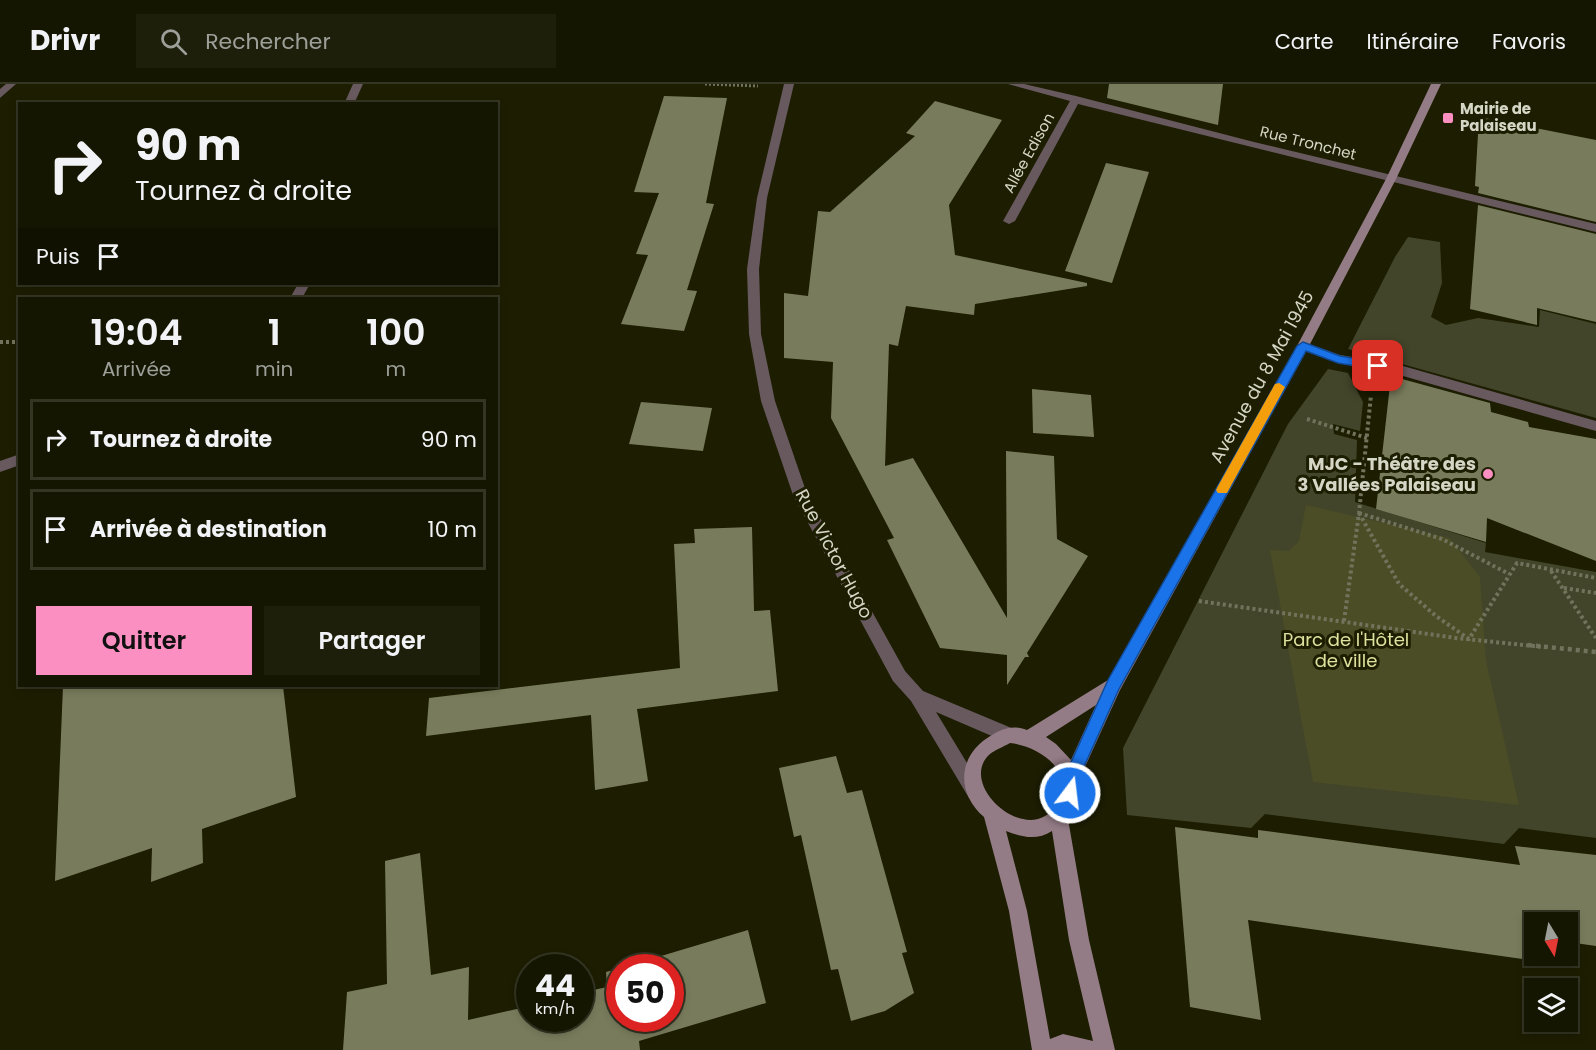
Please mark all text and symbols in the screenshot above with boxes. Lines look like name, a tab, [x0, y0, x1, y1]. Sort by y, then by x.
search box	[136, 14, 556, 68]
text: Drivr	[30, 21, 100, 60]
icon: search	[157, 25, 190, 58]
text: Rechercher	[205, 26, 331, 57]
text: Carte	[1275, 27, 1334, 56]
text: Itinéraire	[1367, 27, 1459, 56]
text: Favoris	[1492, 27, 1566, 56]
place label: Mairie de Palaiseau	[1460, 98, 1537, 136]
street label: Allée Edison	[998, 109, 1059, 197]
marker: Mairie de Palaiseau	[1441, 111, 1455, 125]
text: 90 m	[135, 116, 242, 175]
street label: Rue Tronchet	[1258, 120, 1358, 165]
icon: right	[36, 126, 114, 204]
text: Tournez à droite	[135, 172, 352, 209]
icon: arrive	[92, 240, 125, 273]
text: Puis	[36, 241, 80, 272]
street label: Avenue du 8 Mai 1945	[1204, 286, 1319, 468]
text: 19:04	[91, 307, 183, 358]
text: 1	[268, 307, 281, 358]
text: 100	[366, 307, 425, 358]
pin	[1352, 340, 1403, 391]
icon: arrive	[1361, 349, 1394, 382]
text: Arrivée	[102, 355, 171, 383]
text: min	[255, 355, 293, 383]
text: m	[385, 355, 406, 383]
icon: right	[39, 423, 72, 456]
text: Tournez à droite	[90, 424, 272, 455]
text: 90 m	[421, 424, 477, 455]
place label: MJC - Théâtre des 3 Vallées Palaiseau	[1297, 451, 1476, 497]
marker: MJC - Théâtre des 3 Vallées Palaiseau	[1481, 467, 1495, 481]
street label: Rue Victor Hugo	[790, 485, 879, 623]
icon: arrive	[39, 513, 72, 546]
text: Arrivée à destination	[90, 514, 327, 545]
text: 10 m	[428, 514, 477, 545]
button: Quitter	[36, 606, 252, 675]
button: Partager	[264, 606, 480, 675]
park label: Parc de l'Hôtel de ville	[1283, 627, 1409, 673]
position arrow	[1038, 761, 1102, 825]
north arrow	[1524, 912, 1578, 966]
map controls	[1524, 912, 1578, 1032]
speed limit sign: 50	[606, 954, 684, 1032]
text: 44	[535, 964, 575, 1007]
button: layers	[1524, 978, 1578, 1032]
text: km/h	[535, 998, 575, 1019]

